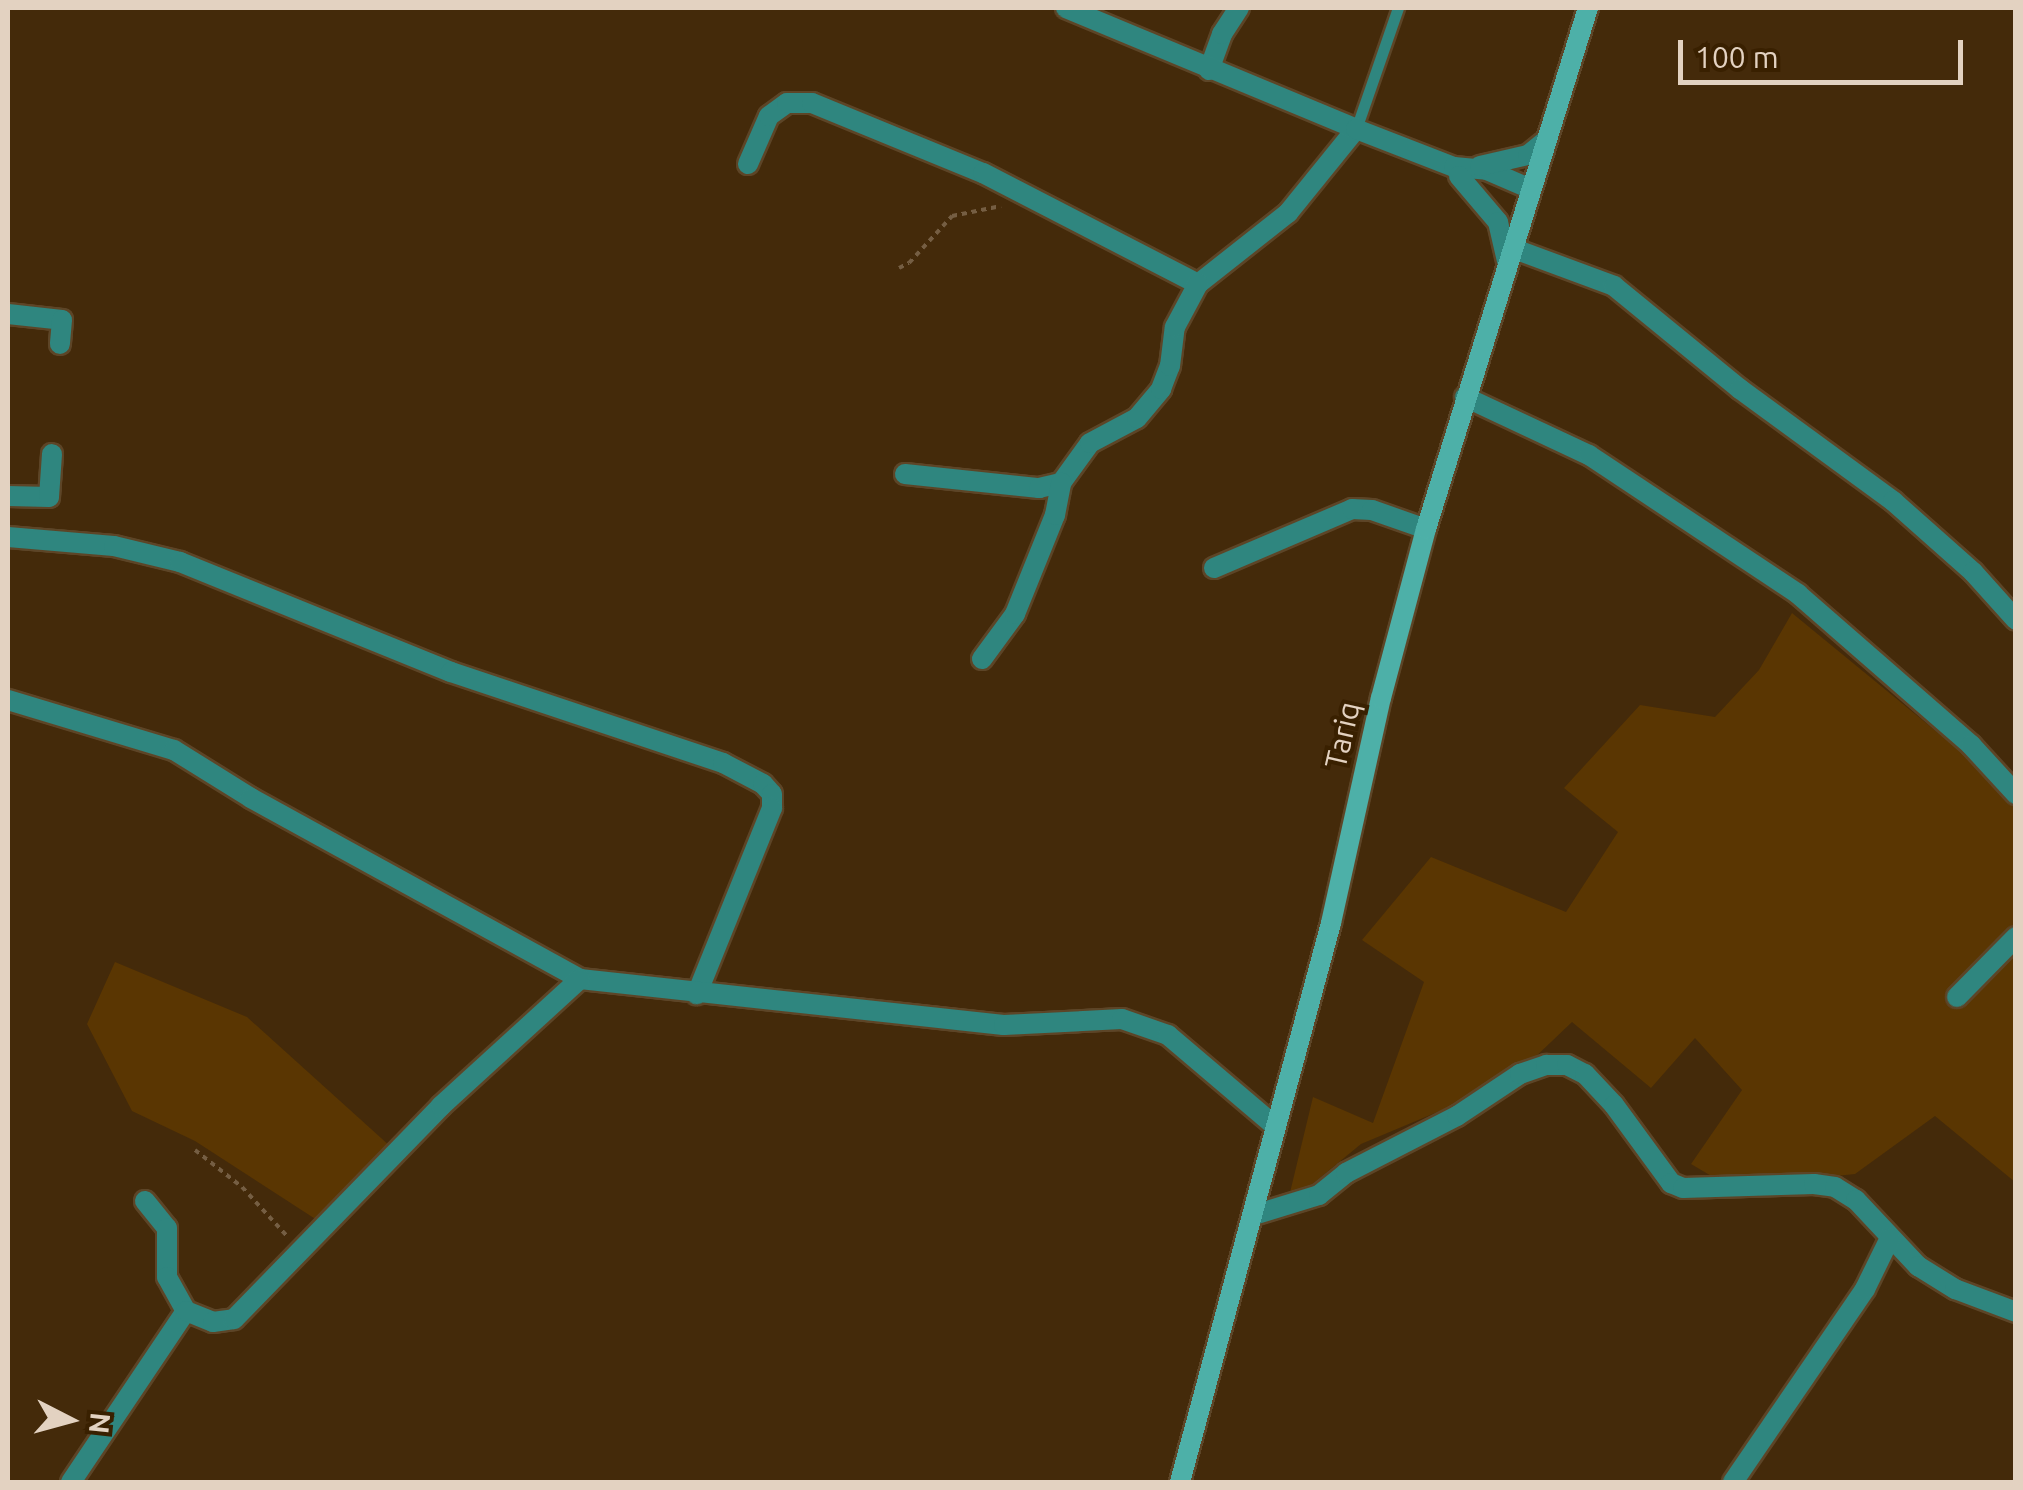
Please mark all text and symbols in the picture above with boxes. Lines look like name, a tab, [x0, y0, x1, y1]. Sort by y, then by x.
scale bar	[1683, 20, 1968, 82]
text: 100 m	[1695, 40, 1779, 74]
street label: Tariq	[1317, 698, 1367, 772]
north arrow	[20, 1370, 120, 1470]
text: N	[84, 1411, 117, 1435]

